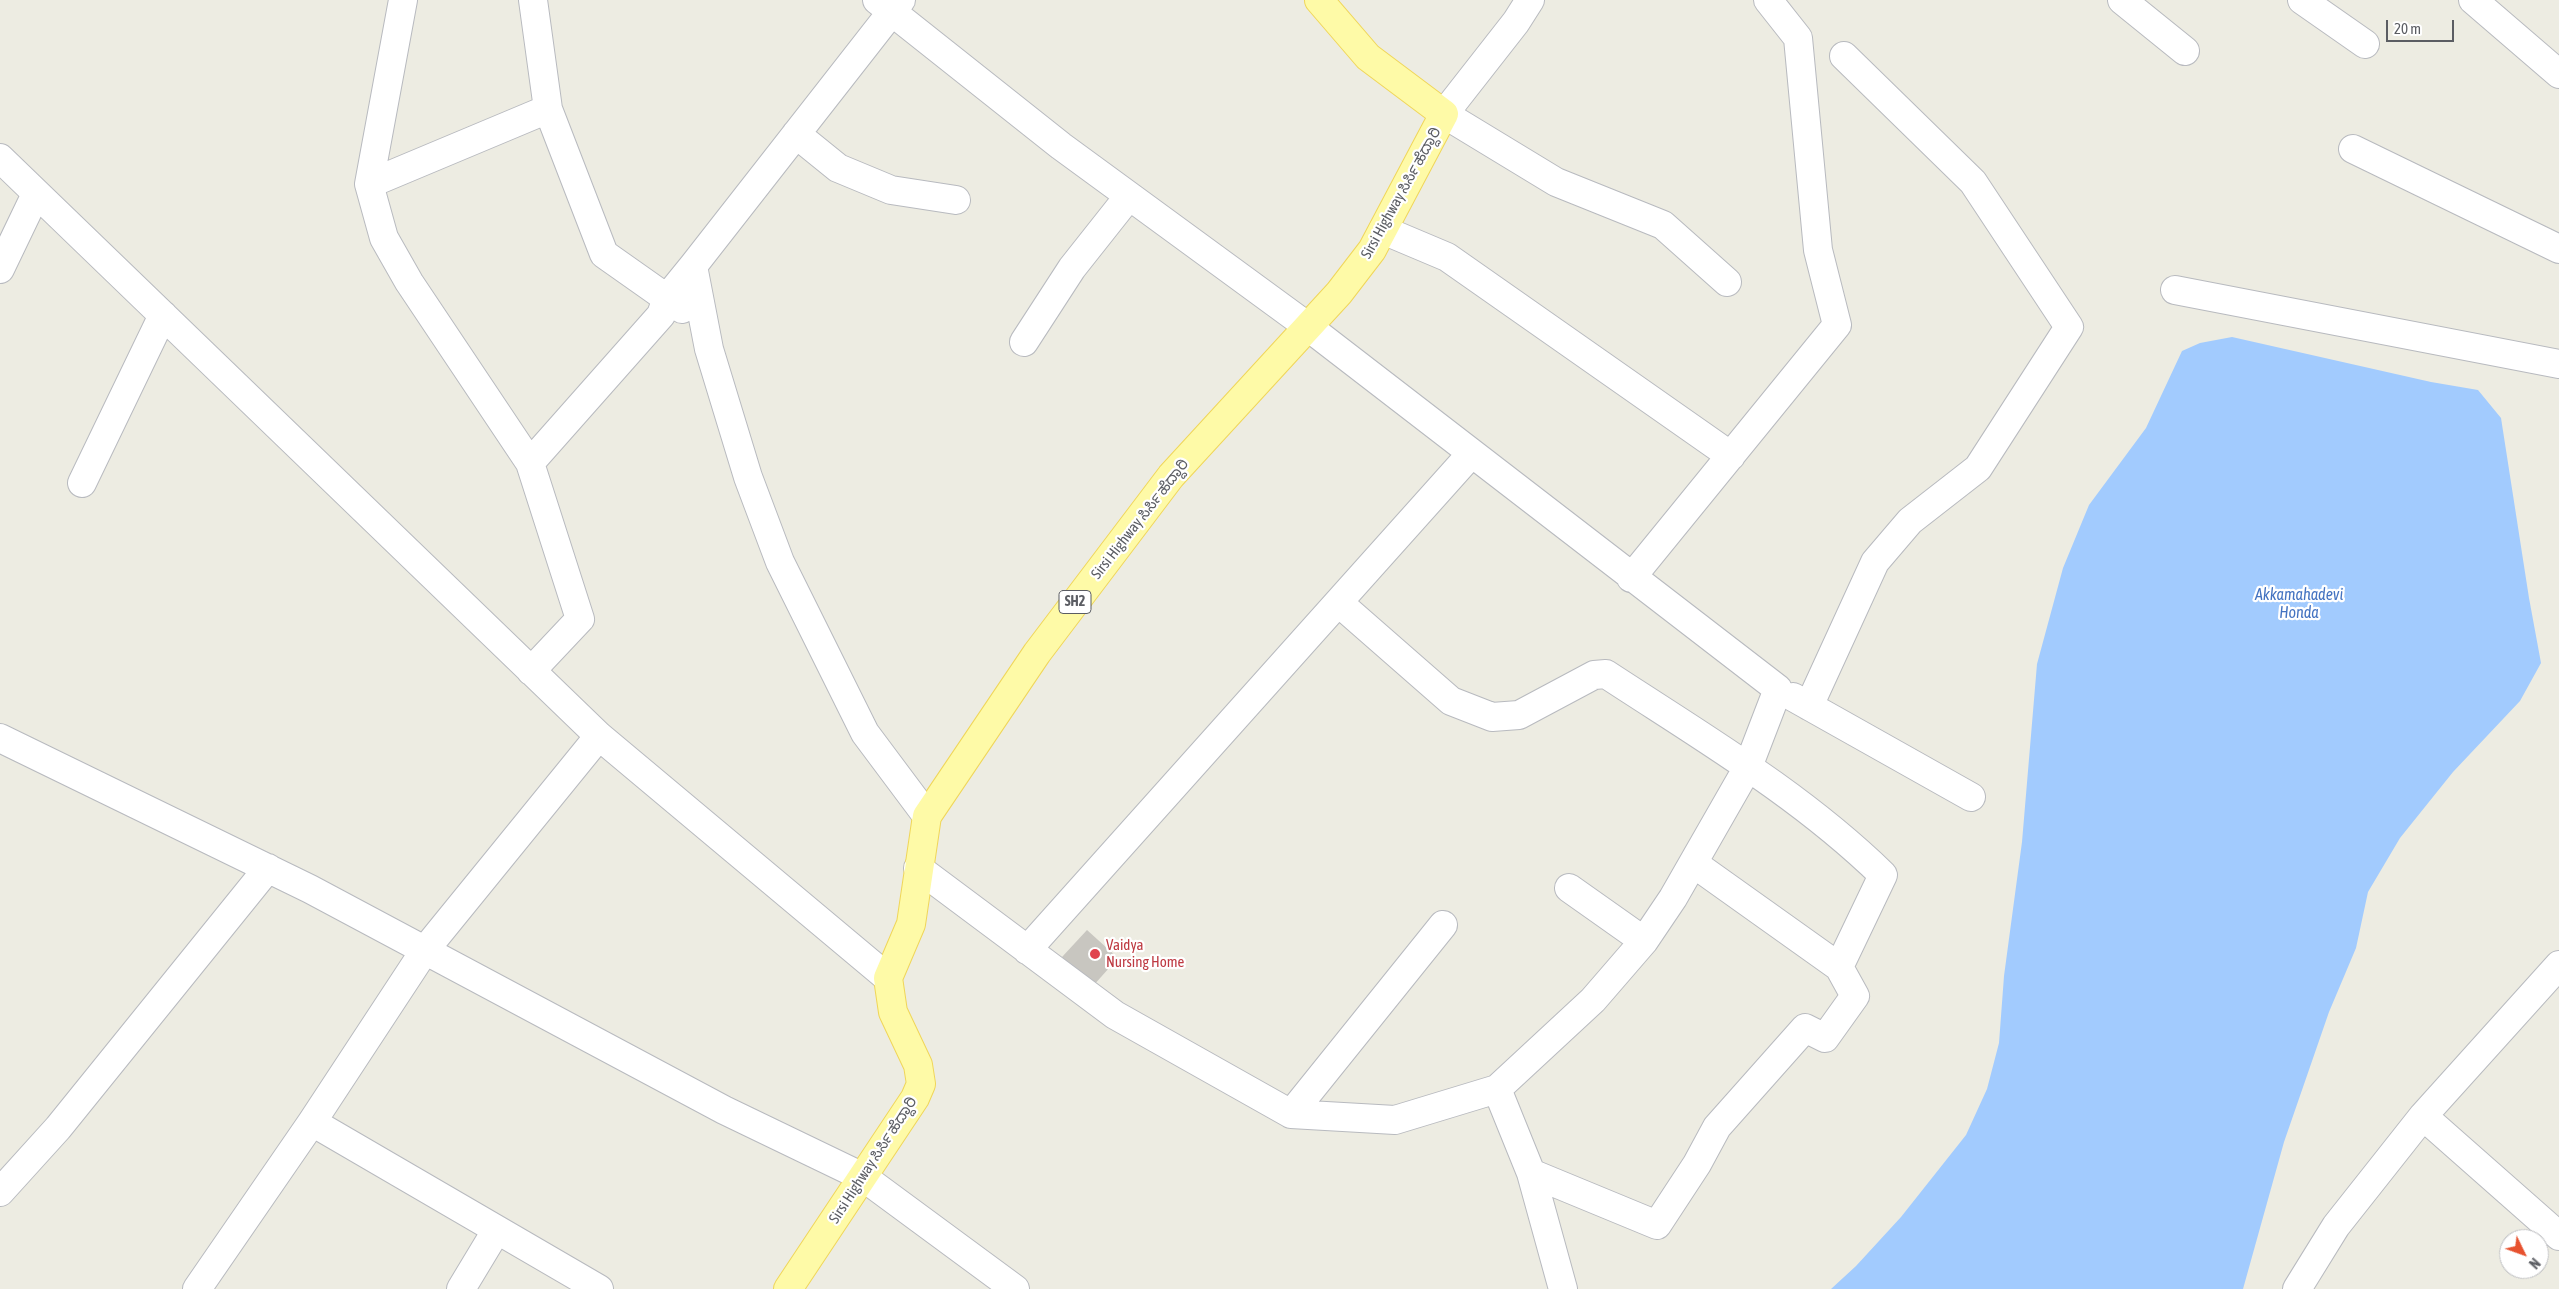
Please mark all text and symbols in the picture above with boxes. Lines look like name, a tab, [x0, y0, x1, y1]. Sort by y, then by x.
scale bar	[2389, 10, 2456, 42]
text: 20 m	[2394, 20, 2421, 37]
street label: Sirsi Highway ಸಿರ್ಸಿ ಹೆದ್ದಾರಿ	[1357, 124, 1445, 262]
street label: Sirsi Highway ಸಿರ್ಸಿ ಹೆದ್ದಾರಿ	[1087, 455, 1193, 583]
water label: Akkamahadevi Honda	[2255, 585, 2343, 623]
road number: SH2	[1059, 590, 1091, 614]
place label: Vaidya Nursing Home	[1106, 936, 1184, 971]
marker: Vaidya Nursing Home	[1088, 947, 1102, 961]
street label: Sirsi Highway ಸಿರ್ಸಿ ಹೆದ್ದಾರಿ	[825, 1093, 921, 1227]
north arrow	[2499, 1229, 2549, 1279]
text: N	[2526, 1255, 2543, 1272]

